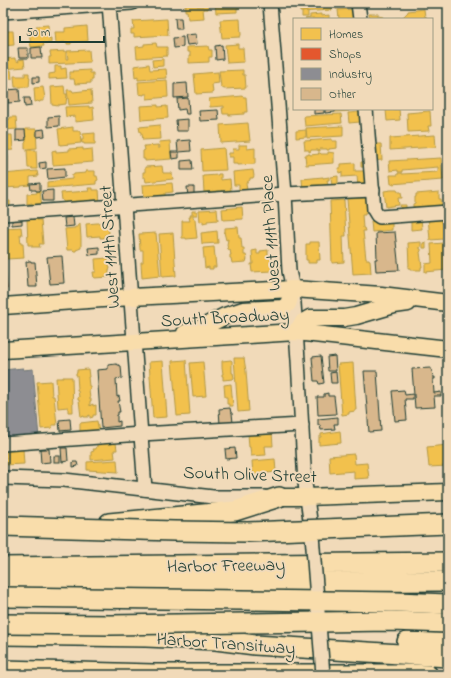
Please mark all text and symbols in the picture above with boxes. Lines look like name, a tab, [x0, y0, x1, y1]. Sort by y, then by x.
scale bar	[20, 18, 104, 44]
legend	[293, 18, 433, 110]
text: 50 m	[26, 24, 50, 42]
text: Homes	[329, 26, 363, 44]
text: Shops	[329, 46, 361, 64]
text: Industry	[329, 66, 372, 85]
text: Other	[329, 86, 356, 104]
street label: West 111th Place	[255, 173, 289, 292]
street label: West 111th Street	[94, 184, 128, 309]
street label: South Broadway	[160, 303, 290, 335]
street label: South Olive Street	[183, 461, 317, 491]
street label: Harbor Freeway	[167, 553, 285, 581]
street label: Harbor Transitway	[156, 627, 296, 663]

